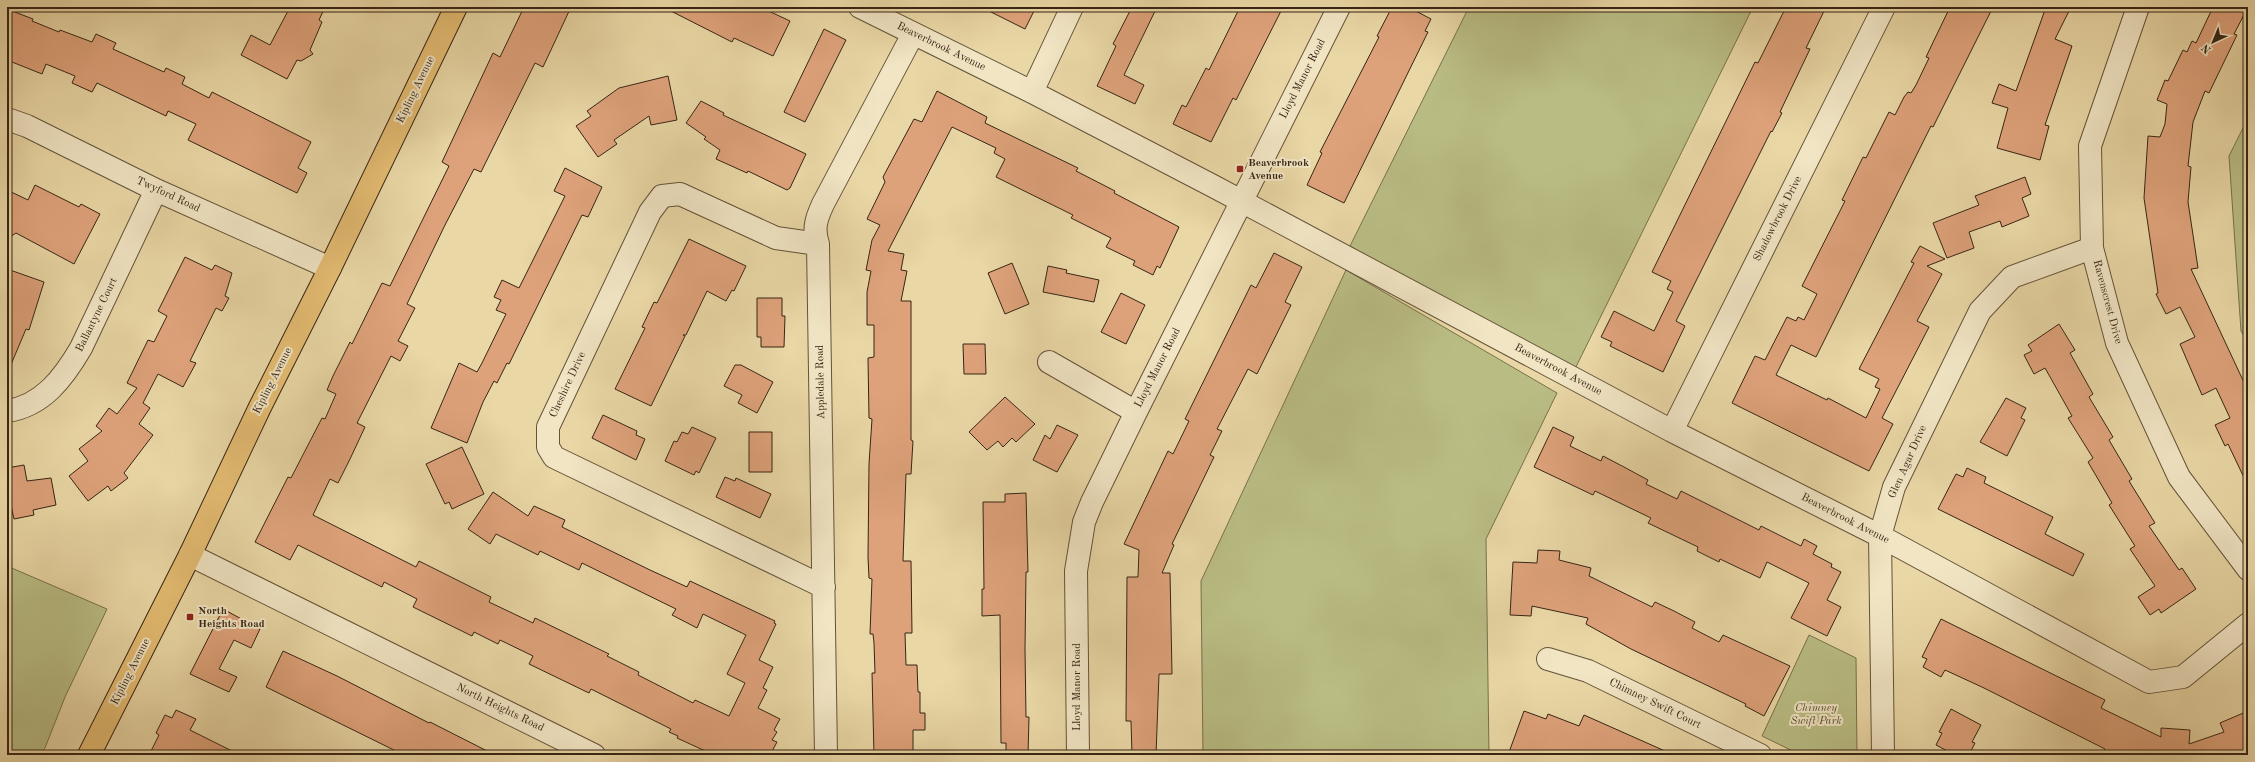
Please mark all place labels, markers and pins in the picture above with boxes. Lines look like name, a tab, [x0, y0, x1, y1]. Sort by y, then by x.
place label: Beaverbrook Avenue	[1248, 158, 1309, 182]
marker: Beaverbrook Avenue	[1235, 164, 1245, 174]
place label: North Heights Road	[198, 606, 265, 630]
marker: North Heights Road	[185, 612, 195, 622]

